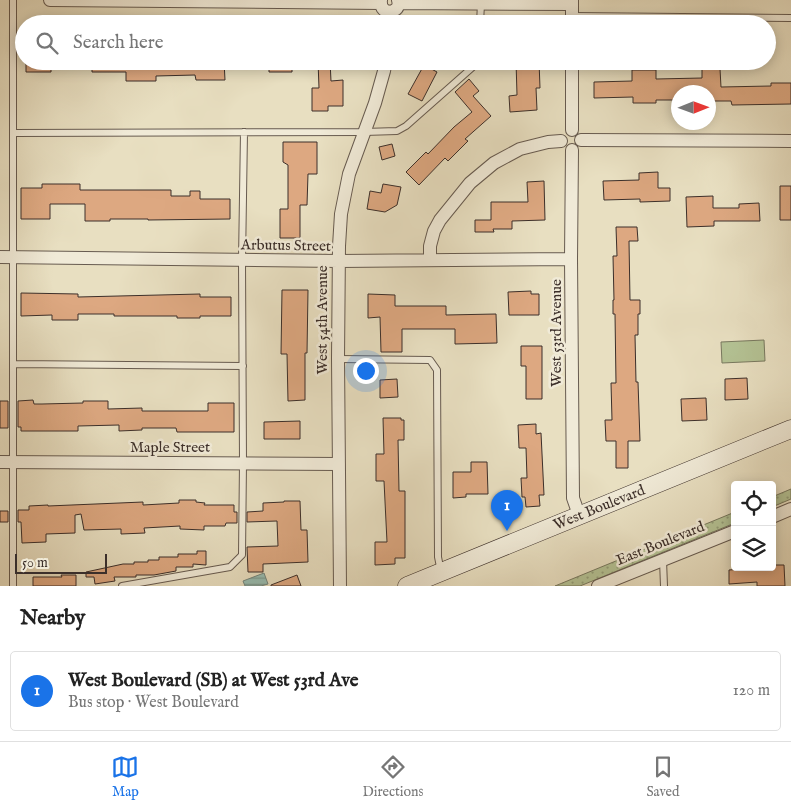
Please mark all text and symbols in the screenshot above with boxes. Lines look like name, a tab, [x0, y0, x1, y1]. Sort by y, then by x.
search box	[15, 15, 776, 70]
icon: search	[33, 29, 61, 57]
text: Search here	[73, 31, 164, 55]
north arrow	[671, 85, 716, 130]
street label: Arbutus Street	[240, 235, 331, 256]
street label: West 54th Avenue	[313, 265, 332, 375]
street label: West 53rd Avenue	[547, 279, 566, 387]
your location	[353, 358, 379, 384]
street label: Maple Street	[130, 438, 210, 457]
street label: West Boulevard	[550, 480, 649, 535]
map controls	[731, 481, 776, 571]
button: locate	[731, 481, 776, 526]
pin: 1	[491, 490, 523, 531]
street label: East Boulevard	[613, 517, 708, 570]
button: layers	[731, 526, 776, 571]
scale bar	[15, 551, 108, 574]
text: 50 m	[22, 554, 48, 572]
text: Nearby	[20, 605, 85, 632]
text: West Boulevard (SB) at West 53rd Ave	[68, 669, 359, 693]
text: 1	[34, 681, 40, 701]
text: 120 m	[733, 681, 770, 701]
text: Bus stop · West Boulevard	[68, 693, 239, 713]
tab: Map	[111, 753, 139, 801]
tab: Directions	[362, 753, 423, 801]
tab: Saved	[646, 753, 679, 801]

